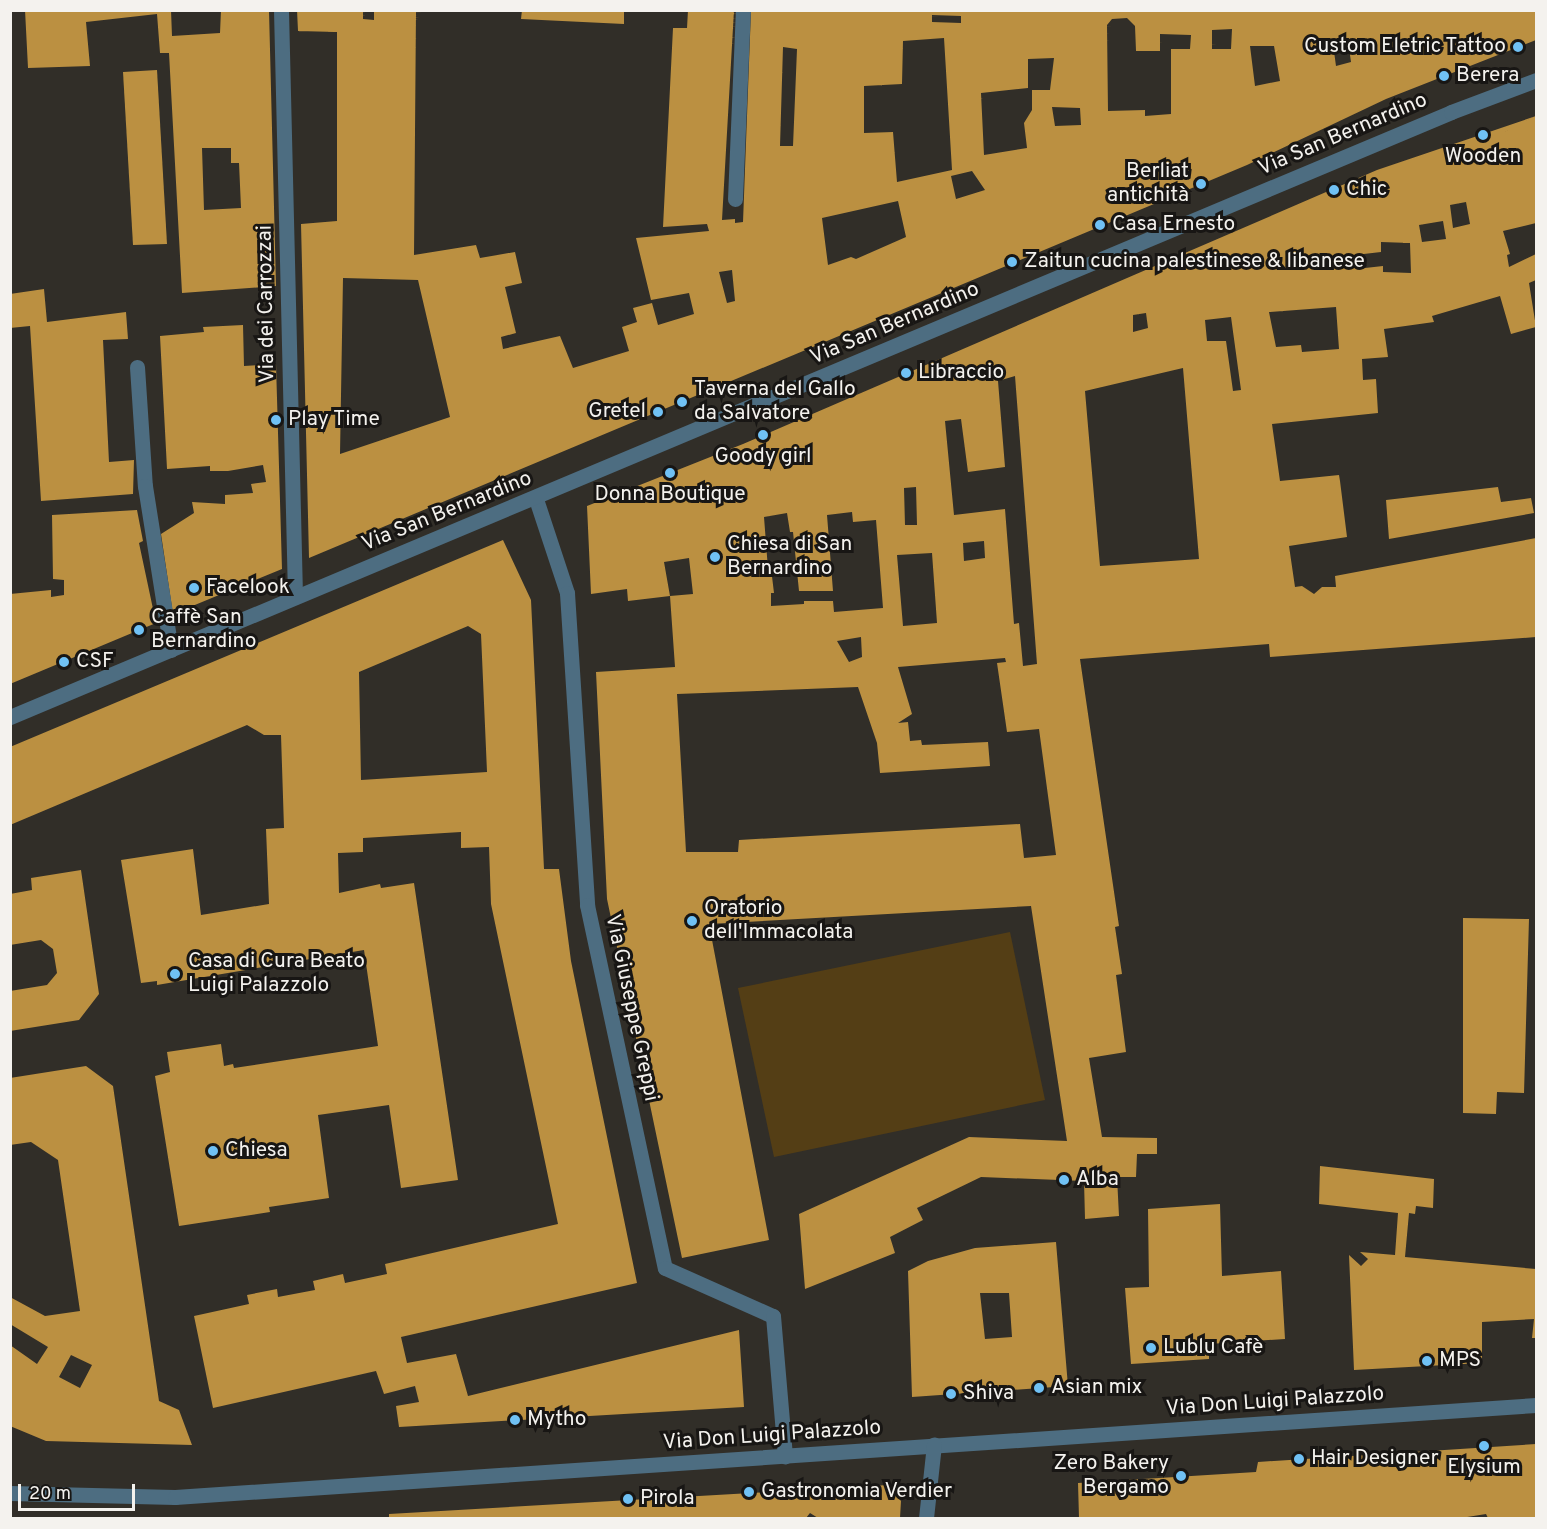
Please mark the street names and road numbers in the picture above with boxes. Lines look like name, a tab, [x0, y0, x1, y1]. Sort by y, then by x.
street label: Via San Bernardino	[1255, 88, 1431, 182]
street label: Via dei Carrozzai	[253, 225, 281, 383]
street label: Via San Bernardino	[807, 277, 983, 371]
street label: Via San Bernardino	[358, 466, 536, 558]
street label: Via Giuseppe Greppi	[599, 912, 663, 1104]
street label: Via Don Luigi Palazzolo	[1165, 1382, 1385, 1422]
street label: Via Don Luigi Palazzolo	[662, 1416, 882, 1456]

